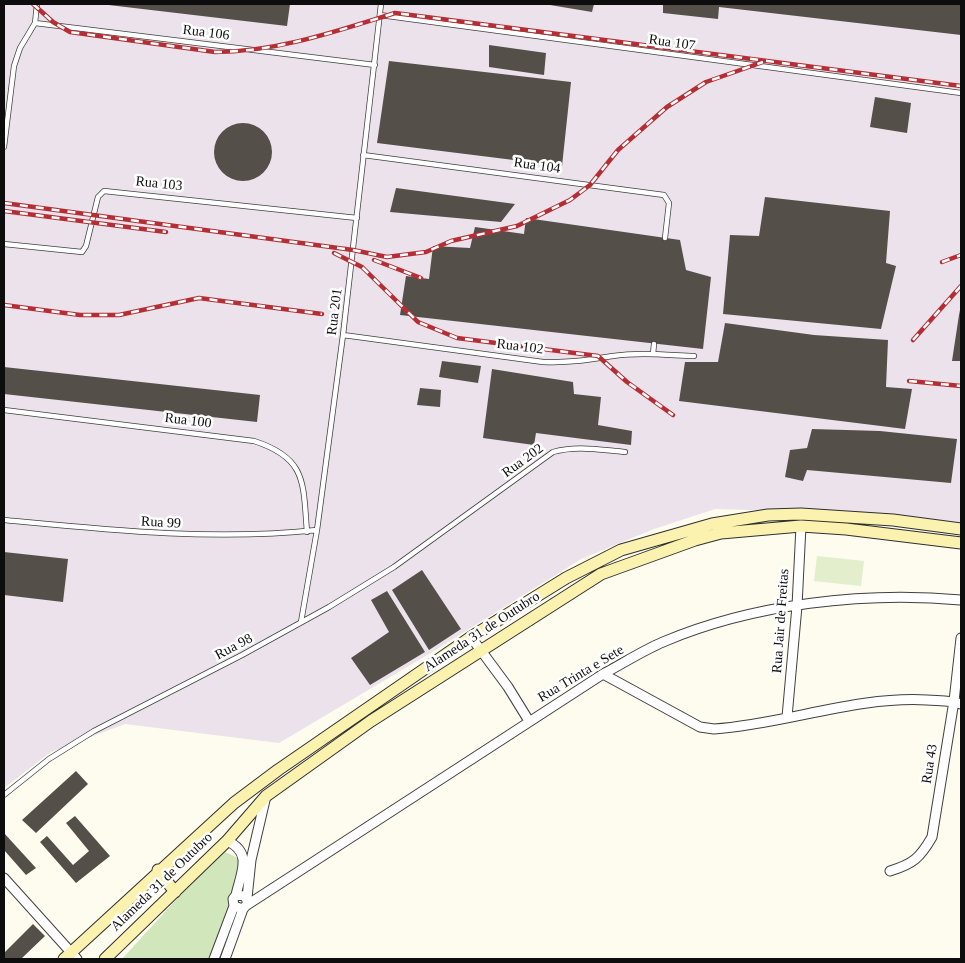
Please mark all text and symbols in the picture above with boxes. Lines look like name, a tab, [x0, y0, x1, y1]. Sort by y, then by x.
street label: Rua 106	[182, 22, 230, 44]
street label: Rua 107	[648, 31, 696, 55]
street label: Rua 104	[513, 154, 561, 178]
street label: Rua 103	[135, 173, 183, 195]
street label: Rua 201	[324, 288, 346, 336]
street label: Rua 102	[496, 336, 544, 358]
street label: Rua 100	[164, 410, 212, 432]
street label: Rua 202	[499, 440, 547, 482]
street label: Rua 99	[141, 514, 181, 532]
street label: Rua Jair de Freitas	[769, 568, 793, 674]
street label: Alameda 31 de Outubro	[421, 588, 543, 676]
street label: Rua 98	[212, 630, 256, 664]
street label: Rua Trinta e Sete	[535, 642, 627, 706]
street label: Rua 43	[919, 743, 941, 785]
street label: Alameda 31 de Outubro	[108, 829, 216, 935]

